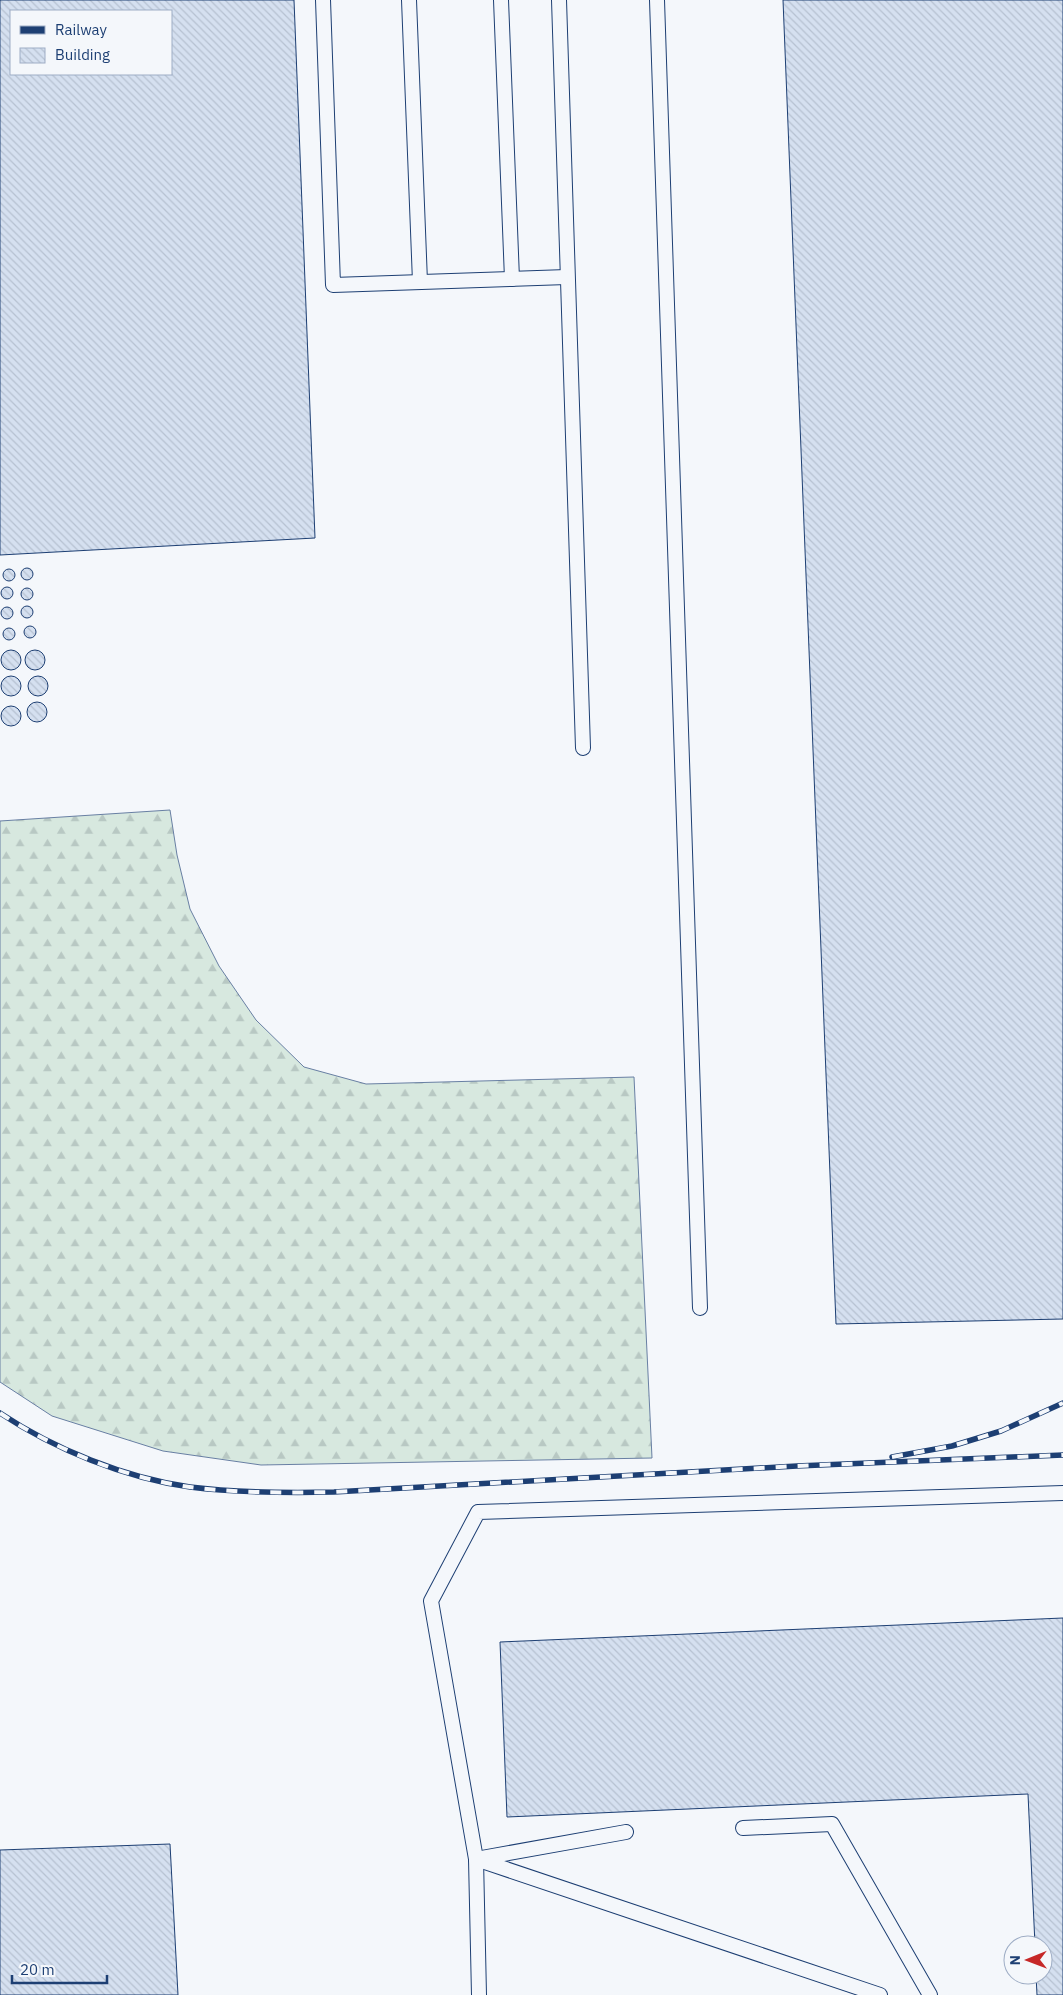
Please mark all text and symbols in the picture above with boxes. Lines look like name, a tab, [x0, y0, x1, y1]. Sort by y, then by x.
legend	[10, 10, 172, 75]
text: Railway	[55, 20, 108, 39]
text: Building	[55, 45, 110, 64]
north arrow	[1003, 1935, 1053, 1985]
scale bar	[12, 1952, 108, 1984]
text: N	[1006, 1955, 1024, 1965]
text: 20 m	[20, 1960, 55, 1979]

